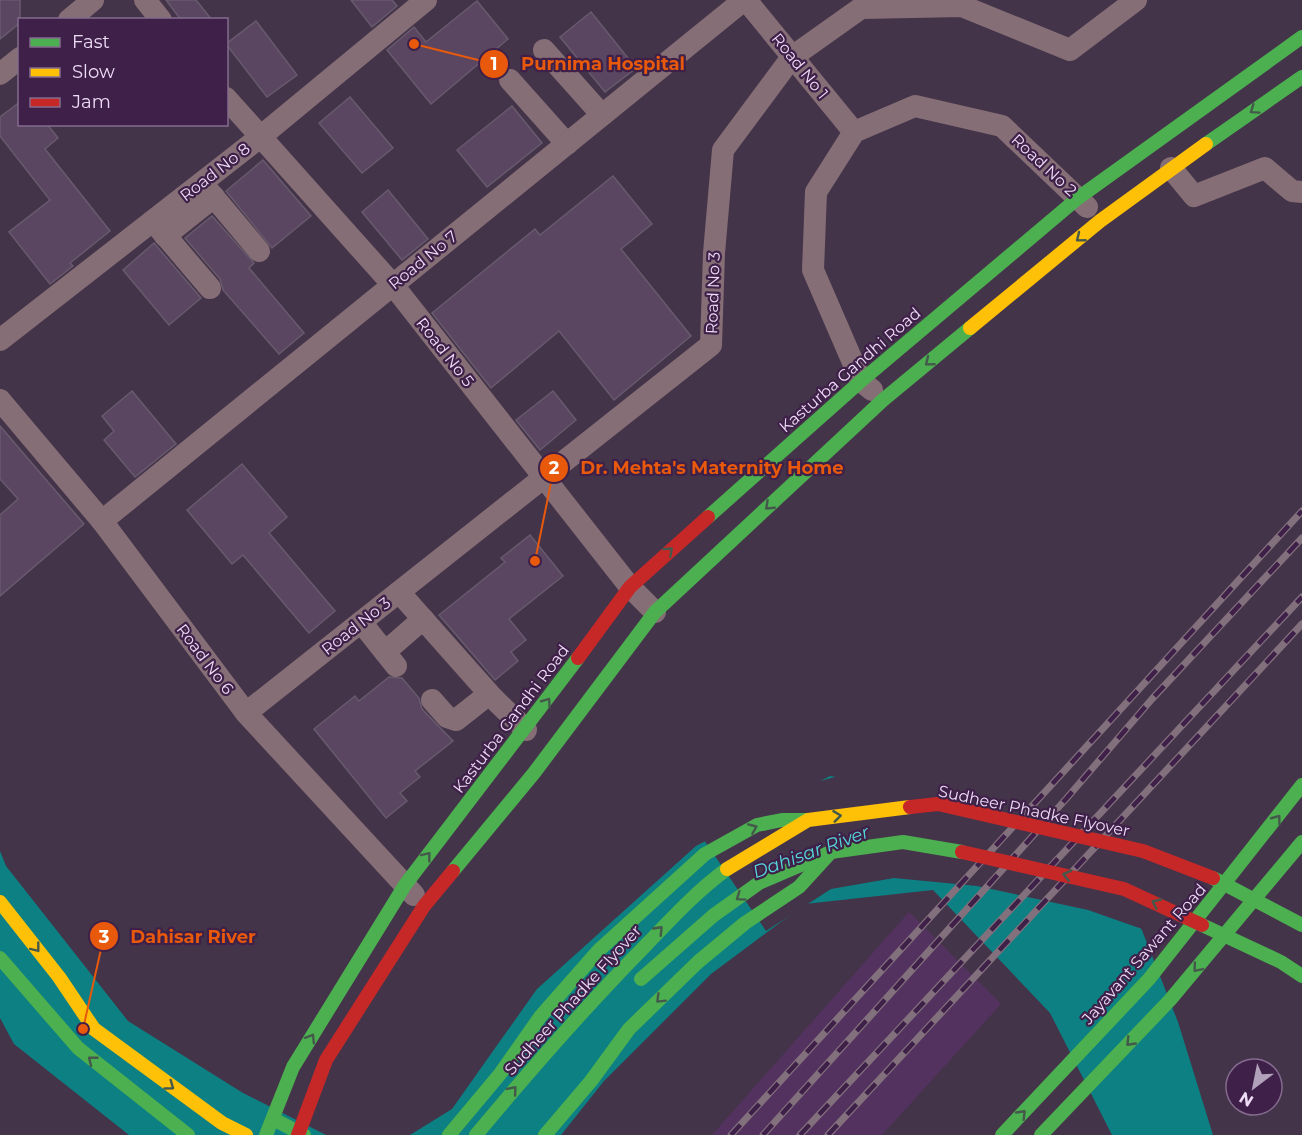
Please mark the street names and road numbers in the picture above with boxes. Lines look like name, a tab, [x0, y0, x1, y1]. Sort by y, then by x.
street label: Road No 1	[768, 29, 832, 103]
street label: Road No 2	[1007, 130, 1081, 200]
street label: Road No 8	[176, 139, 254, 205]
street label: Road No 7	[385, 227, 461, 293]
street label: Road No 3	[702, 252, 724, 334]
street label: Kasturba Gandhi Road	[775, 303, 925, 437]
street label: Road No 5	[412, 314, 478, 390]
street label: Road No 3	[318, 593, 394, 659]
street label: Road No 6	[172, 620, 238, 698]
street label: Kasturba Gandhi Road	[449, 641, 573, 797]
street label: Sudheer Phadke Flyover	[937, 781, 1131, 841]
street label: Jayavant Sawant Road	[1077, 880, 1210, 1029]
street label: Sudheer Phadke Flyover	[501, 921, 645, 1079]

